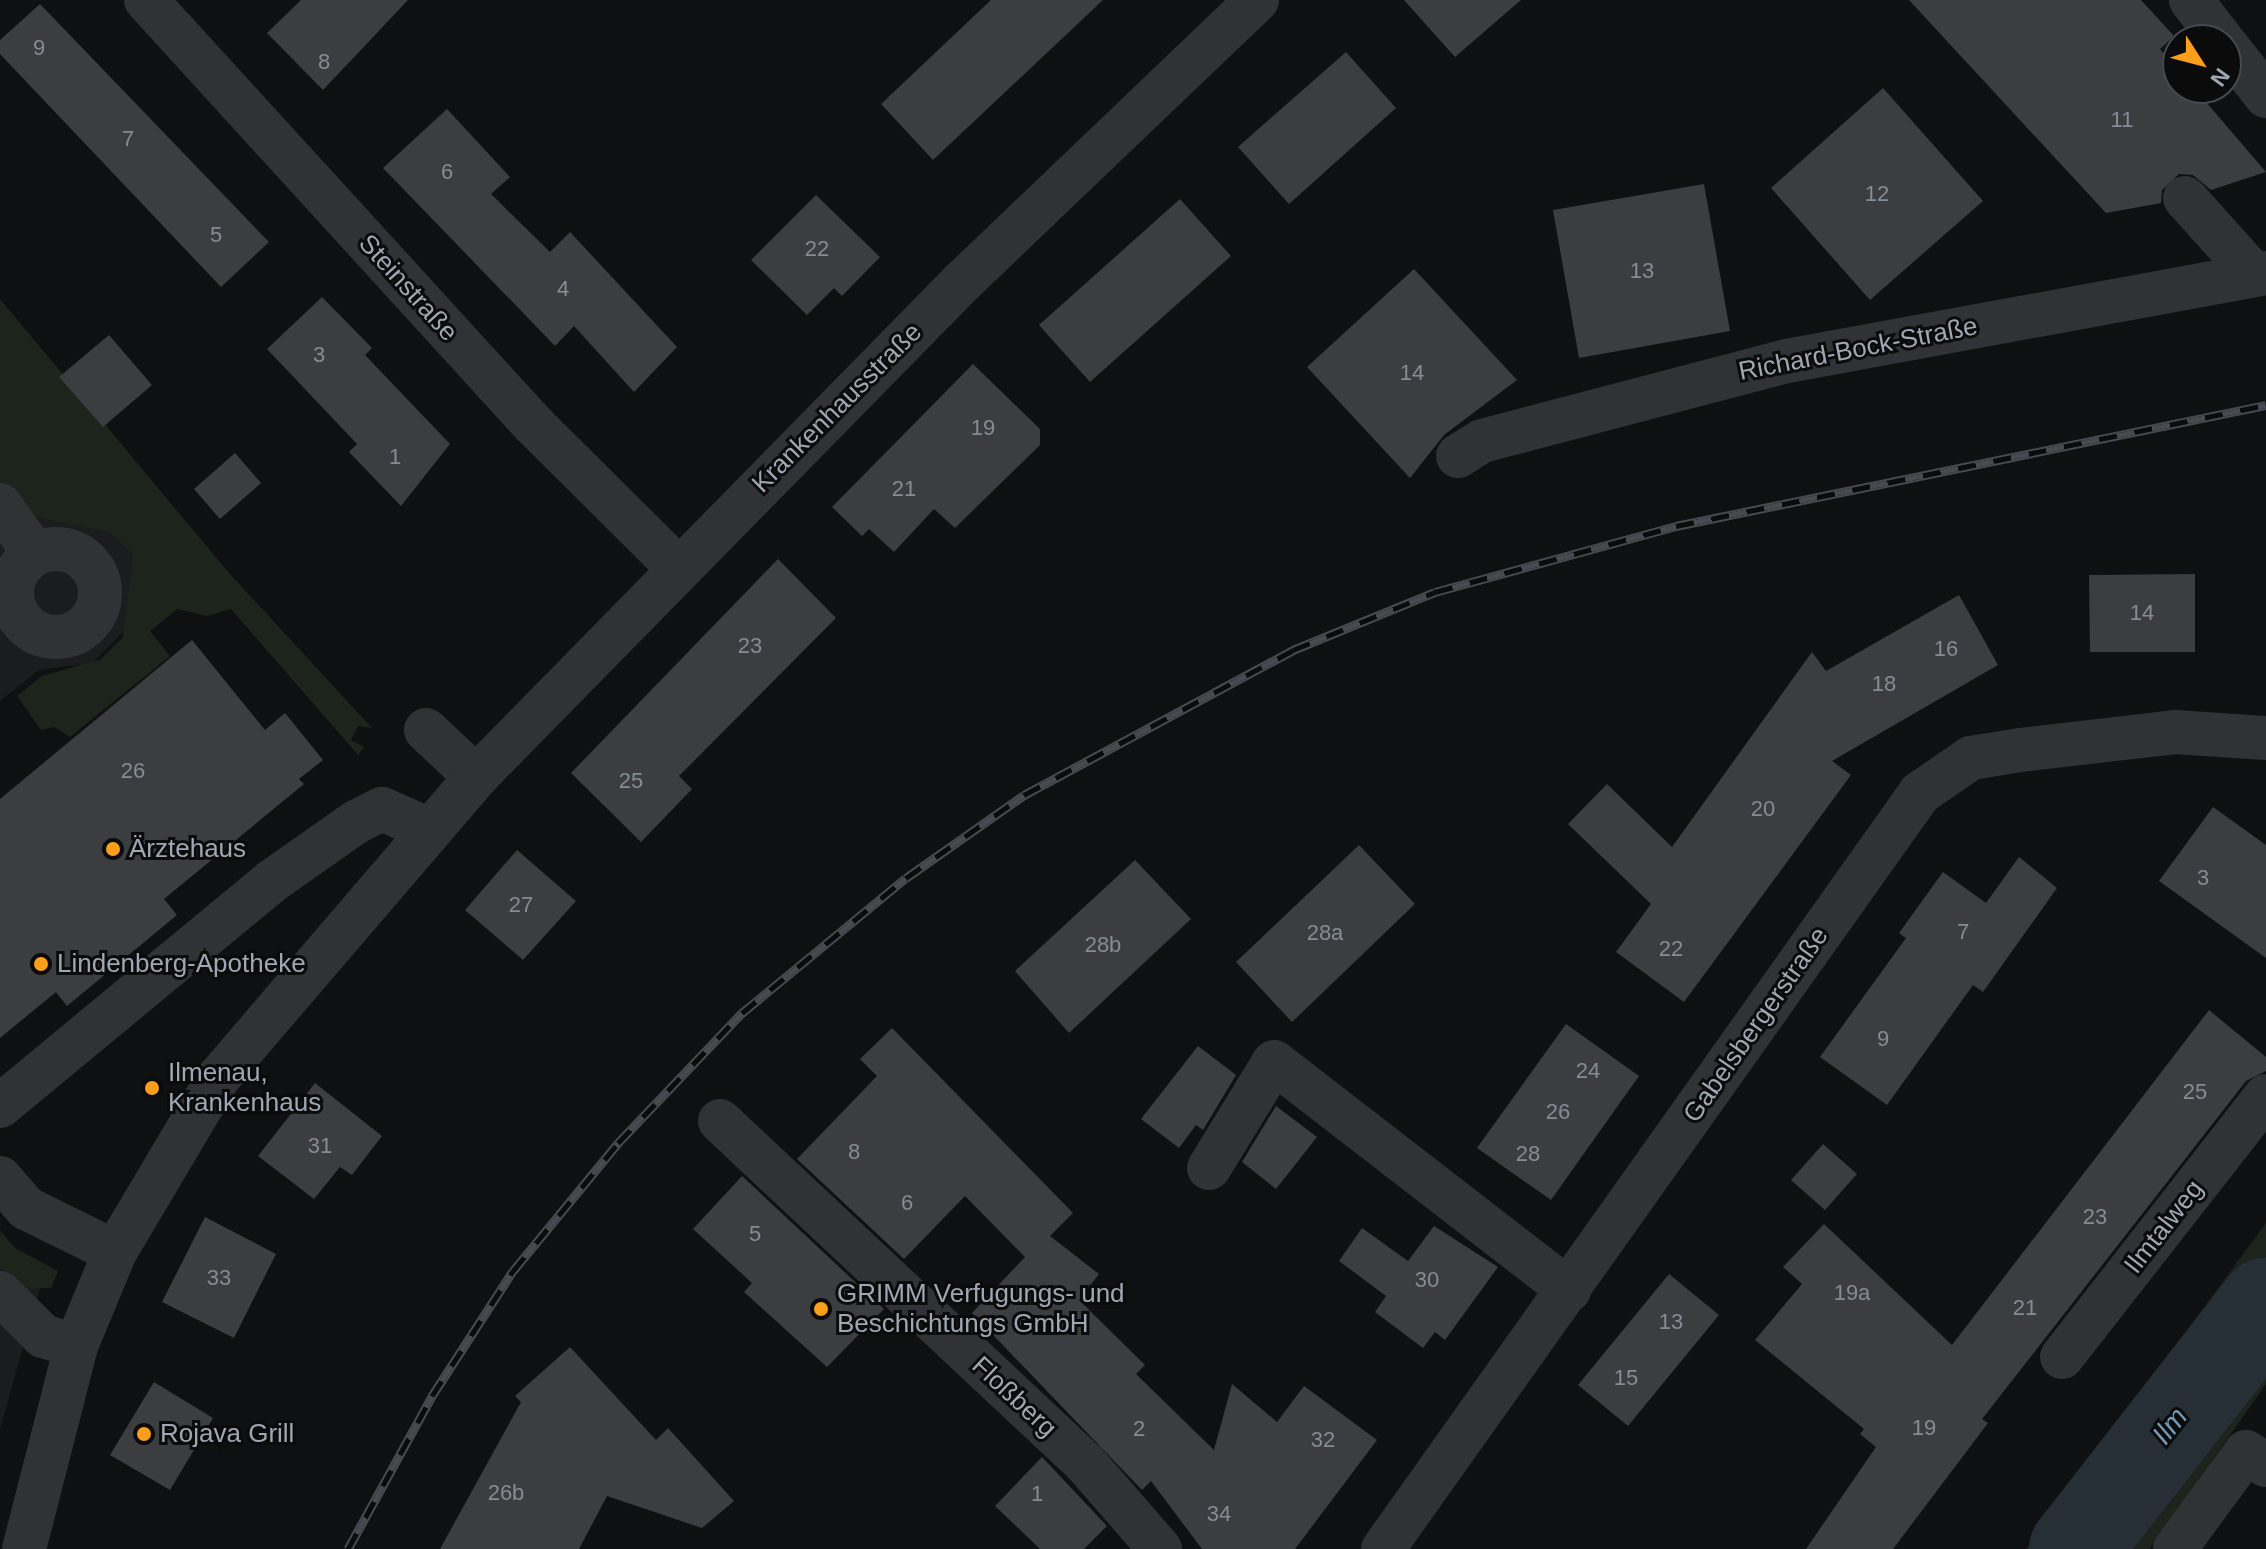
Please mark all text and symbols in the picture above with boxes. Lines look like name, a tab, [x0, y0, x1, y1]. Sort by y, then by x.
north arrow	[2162, 24, 2242, 104]
house number: 9	[33, 35, 45, 61]
house number: 8	[318, 49, 330, 75]
text: N	[2205, 63, 2235, 91]
house number: 11	[2111, 107, 2133, 133]
house number: 7	[122, 126, 134, 152]
house number: 6	[441, 159, 453, 185]
house number: 12	[1865, 181, 1889, 207]
house number: 5	[210, 222, 222, 248]
street label: Steinstraße	[352, 228, 464, 348]
house number: 22	[805, 236, 829, 262]
house number: 13	[1630, 258, 1654, 284]
house number: 4	[557, 276, 569, 302]
street label: Richard-Bock-Straße	[1736, 311, 1980, 387]
street label: Krankenhausstraße	[746, 317, 928, 499]
house number: 3	[313, 342, 325, 368]
house number: 14	[1400, 360, 1424, 386]
house number: 19	[971, 415, 995, 441]
house number: 1	[389, 444, 401, 470]
house number: 21	[892, 476, 916, 502]
house number: 14	[2130, 600, 2154, 626]
house number: 23	[738, 633, 762, 659]
house number: 16	[1934, 636, 1958, 662]
house number: 18	[1872, 671, 1896, 697]
house number: 26	[121, 758, 145, 784]
house number: 25	[619, 768, 643, 794]
house number: 20	[1751, 796, 1775, 822]
place label: Ärztehaus	[129, 833, 246, 865]
marker: Ärztehaus	[104, 840, 122, 858]
house number: 3	[2197, 865, 2209, 891]
house number: 27	[509, 892, 533, 918]
house number: 7	[1957, 919, 1969, 945]
house number: 28a	[1307, 920, 1343, 946]
street label: Gabelsbergerstraße	[1677, 921, 1835, 1129]
house number: 28b	[1085, 932, 1121, 958]
house number: 22	[1659, 936, 1683, 962]
place label: Lindenberg-Apotheke	[57, 948, 306, 980]
marker: Lindenberg-Apotheke	[32, 955, 50, 973]
house number: 9	[1877, 1026, 1889, 1052]
place label: Ilmenau, Krankenhaus	[168, 1057, 321, 1118]
house number: 24	[1576, 1058, 1600, 1084]
marker: Ilmenau, Krankenhaus	[143, 1079, 161, 1097]
house number: 25	[2183, 1079, 2207, 1105]
house number: 26	[1546, 1099, 1570, 1125]
house number: 31	[308, 1133, 332, 1159]
house number: 8	[848, 1139, 860, 1165]
house number: 28	[1516, 1141, 1540, 1167]
street label: Ilmtalweg	[2118, 1174, 2210, 1280]
house number: 6	[901, 1190, 913, 1216]
house number: 23	[2083, 1204, 2107, 1230]
house number: 5	[749, 1221, 761, 1247]
house number: 33	[207, 1265, 231, 1291]
house number: 30	[1415, 1267, 1439, 1293]
place label: GRIMM Verfugungs- und Beschichtungs GmbH	[837, 1278, 1125, 1340]
house number: 19a	[1834, 1280, 1870, 1306]
house number: 21	[2013, 1295, 2037, 1321]
marker: GRIMM Verfugungs- und Beschichtungs GmbH	[812, 1300, 830, 1318]
house number: 13	[1659, 1309, 1683, 1335]
street label: Floßberg	[965, 1350, 1063, 1444]
house number: 15	[1614, 1365, 1638, 1391]
water label: Ilm	[2145, 1401, 2195, 1451]
house number: 19	[1912, 1415, 1936, 1441]
house number: 2	[1133, 1416, 1145, 1442]
place label: Rojava Grill	[160, 1418, 294, 1450]
marker: Rojava Grill	[135, 1425, 153, 1443]
house number: 32	[1311, 1427, 1335, 1453]
house number: 26b	[488, 1480, 524, 1506]
house number: 1	[1031, 1481, 1043, 1507]
house number: 34	[1207, 1501, 1231, 1527]

